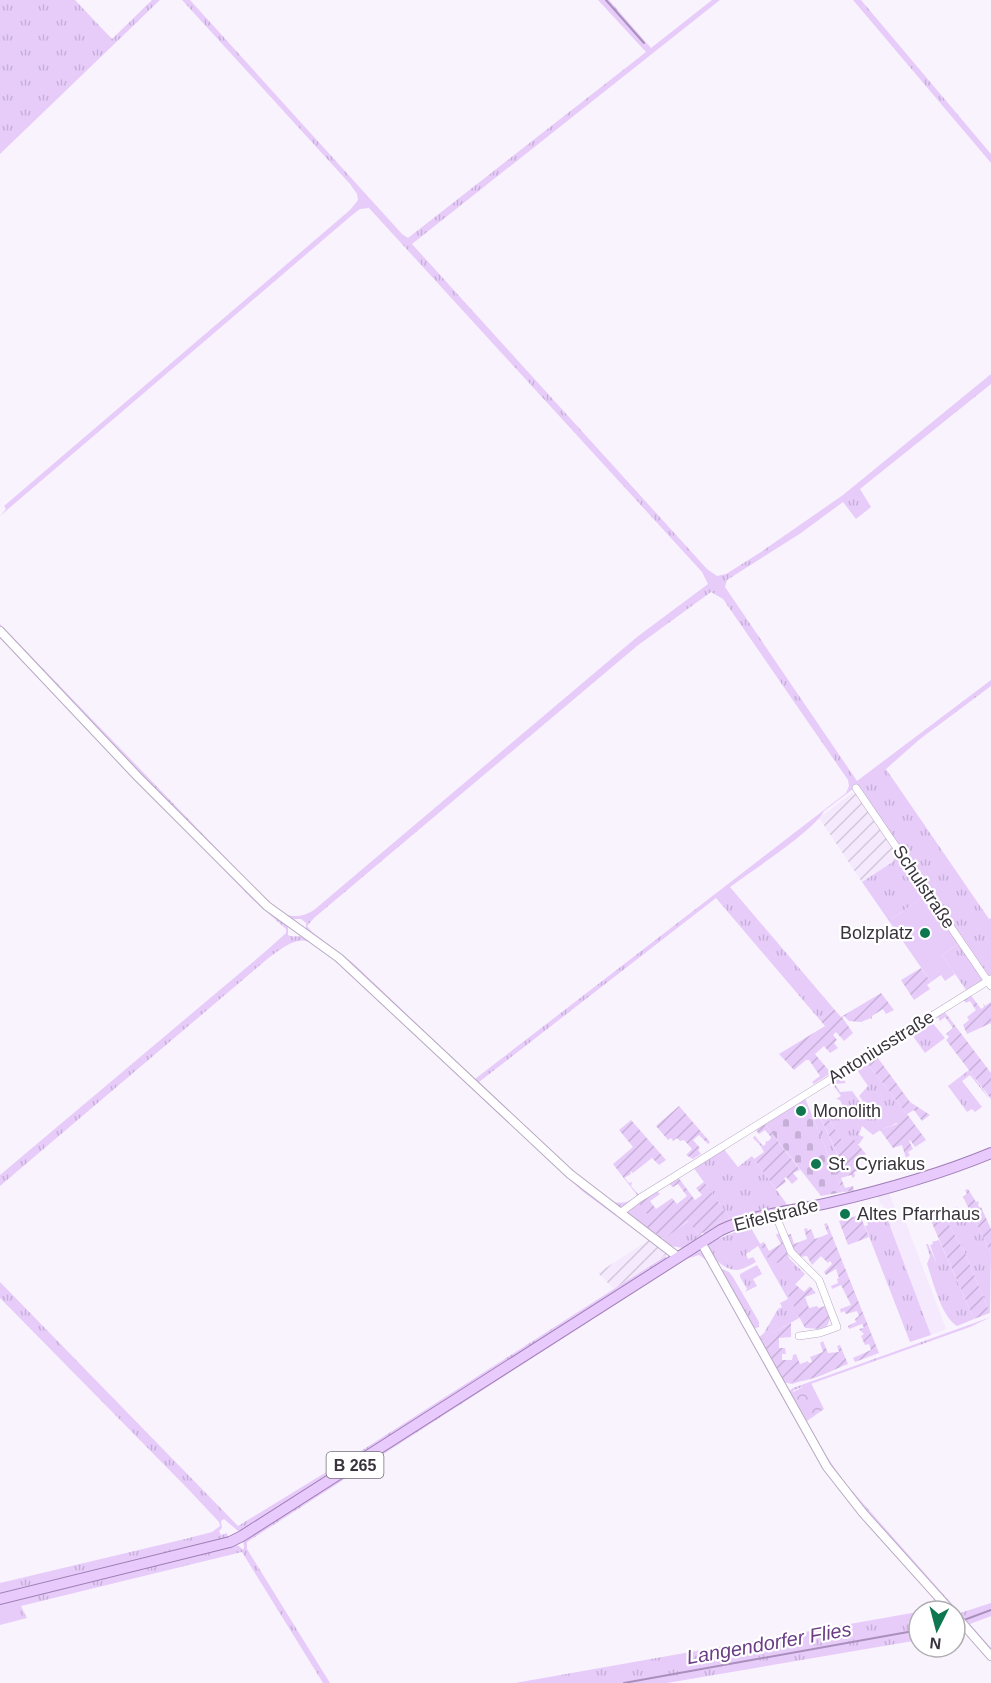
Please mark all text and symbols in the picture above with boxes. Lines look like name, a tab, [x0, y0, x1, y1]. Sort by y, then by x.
street label: Schulstraße	[889, 842, 959, 932]
place label: Bolzplatz	[840, 923, 913, 943]
marker: Bolzplatz	[918, 926, 932, 940]
street label: Antoniusstraße	[824, 1006, 938, 1088]
place label: Monolith	[813, 1101, 881, 1121]
marker: Monolith	[794, 1104, 808, 1118]
place label: St. Cyriakus	[828, 1154, 925, 1174]
marker: St. Cyriakus	[809, 1157, 823, 1171]
street label: Eifelstraße	[732, 1195, 820, 1235]
place label: Altes Pfarrhaus	[857, 1204, 980, 1224]
marker: Altes Pfarrhaus	[838, 1207, 852, 1221]
road number: B 265	[326, 1452, 384, 1478]
north arrow	[907, 1599, 967, 1659]
water label: Langendorfer Flies	[685, 1618, 853, 1668]
text: N	[929, 1634, 942, 1652]

